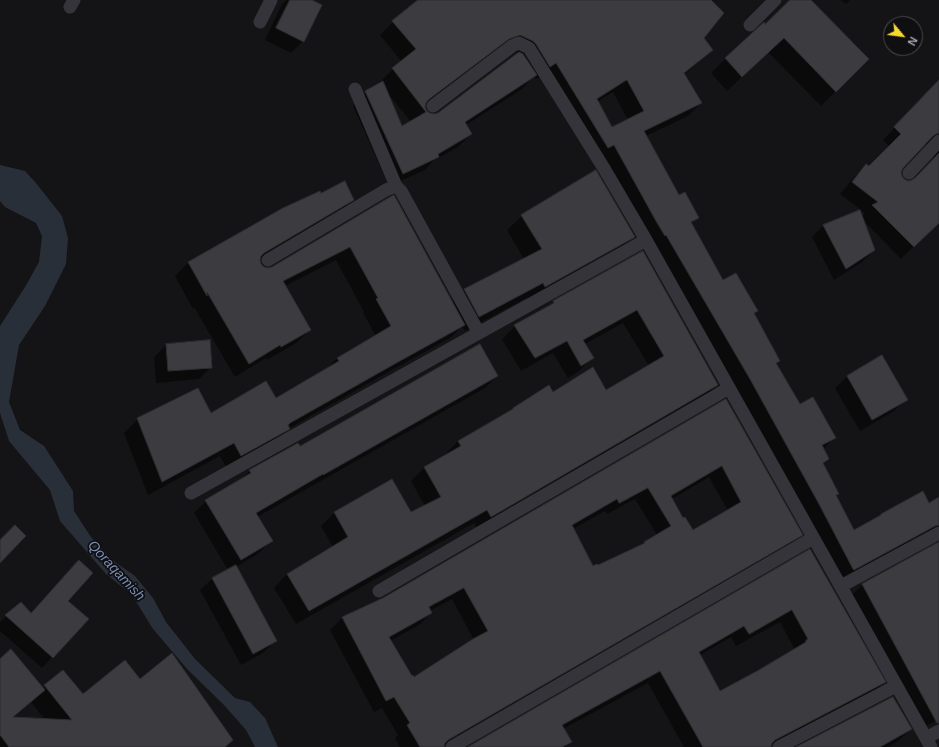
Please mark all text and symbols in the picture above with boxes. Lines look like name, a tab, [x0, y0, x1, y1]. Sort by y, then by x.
north arrow	[883, 16, 923, 56]
text: N	[905, 35, 920, 48]
water label: Qoraqamish	[84, 537, 148, 605]

